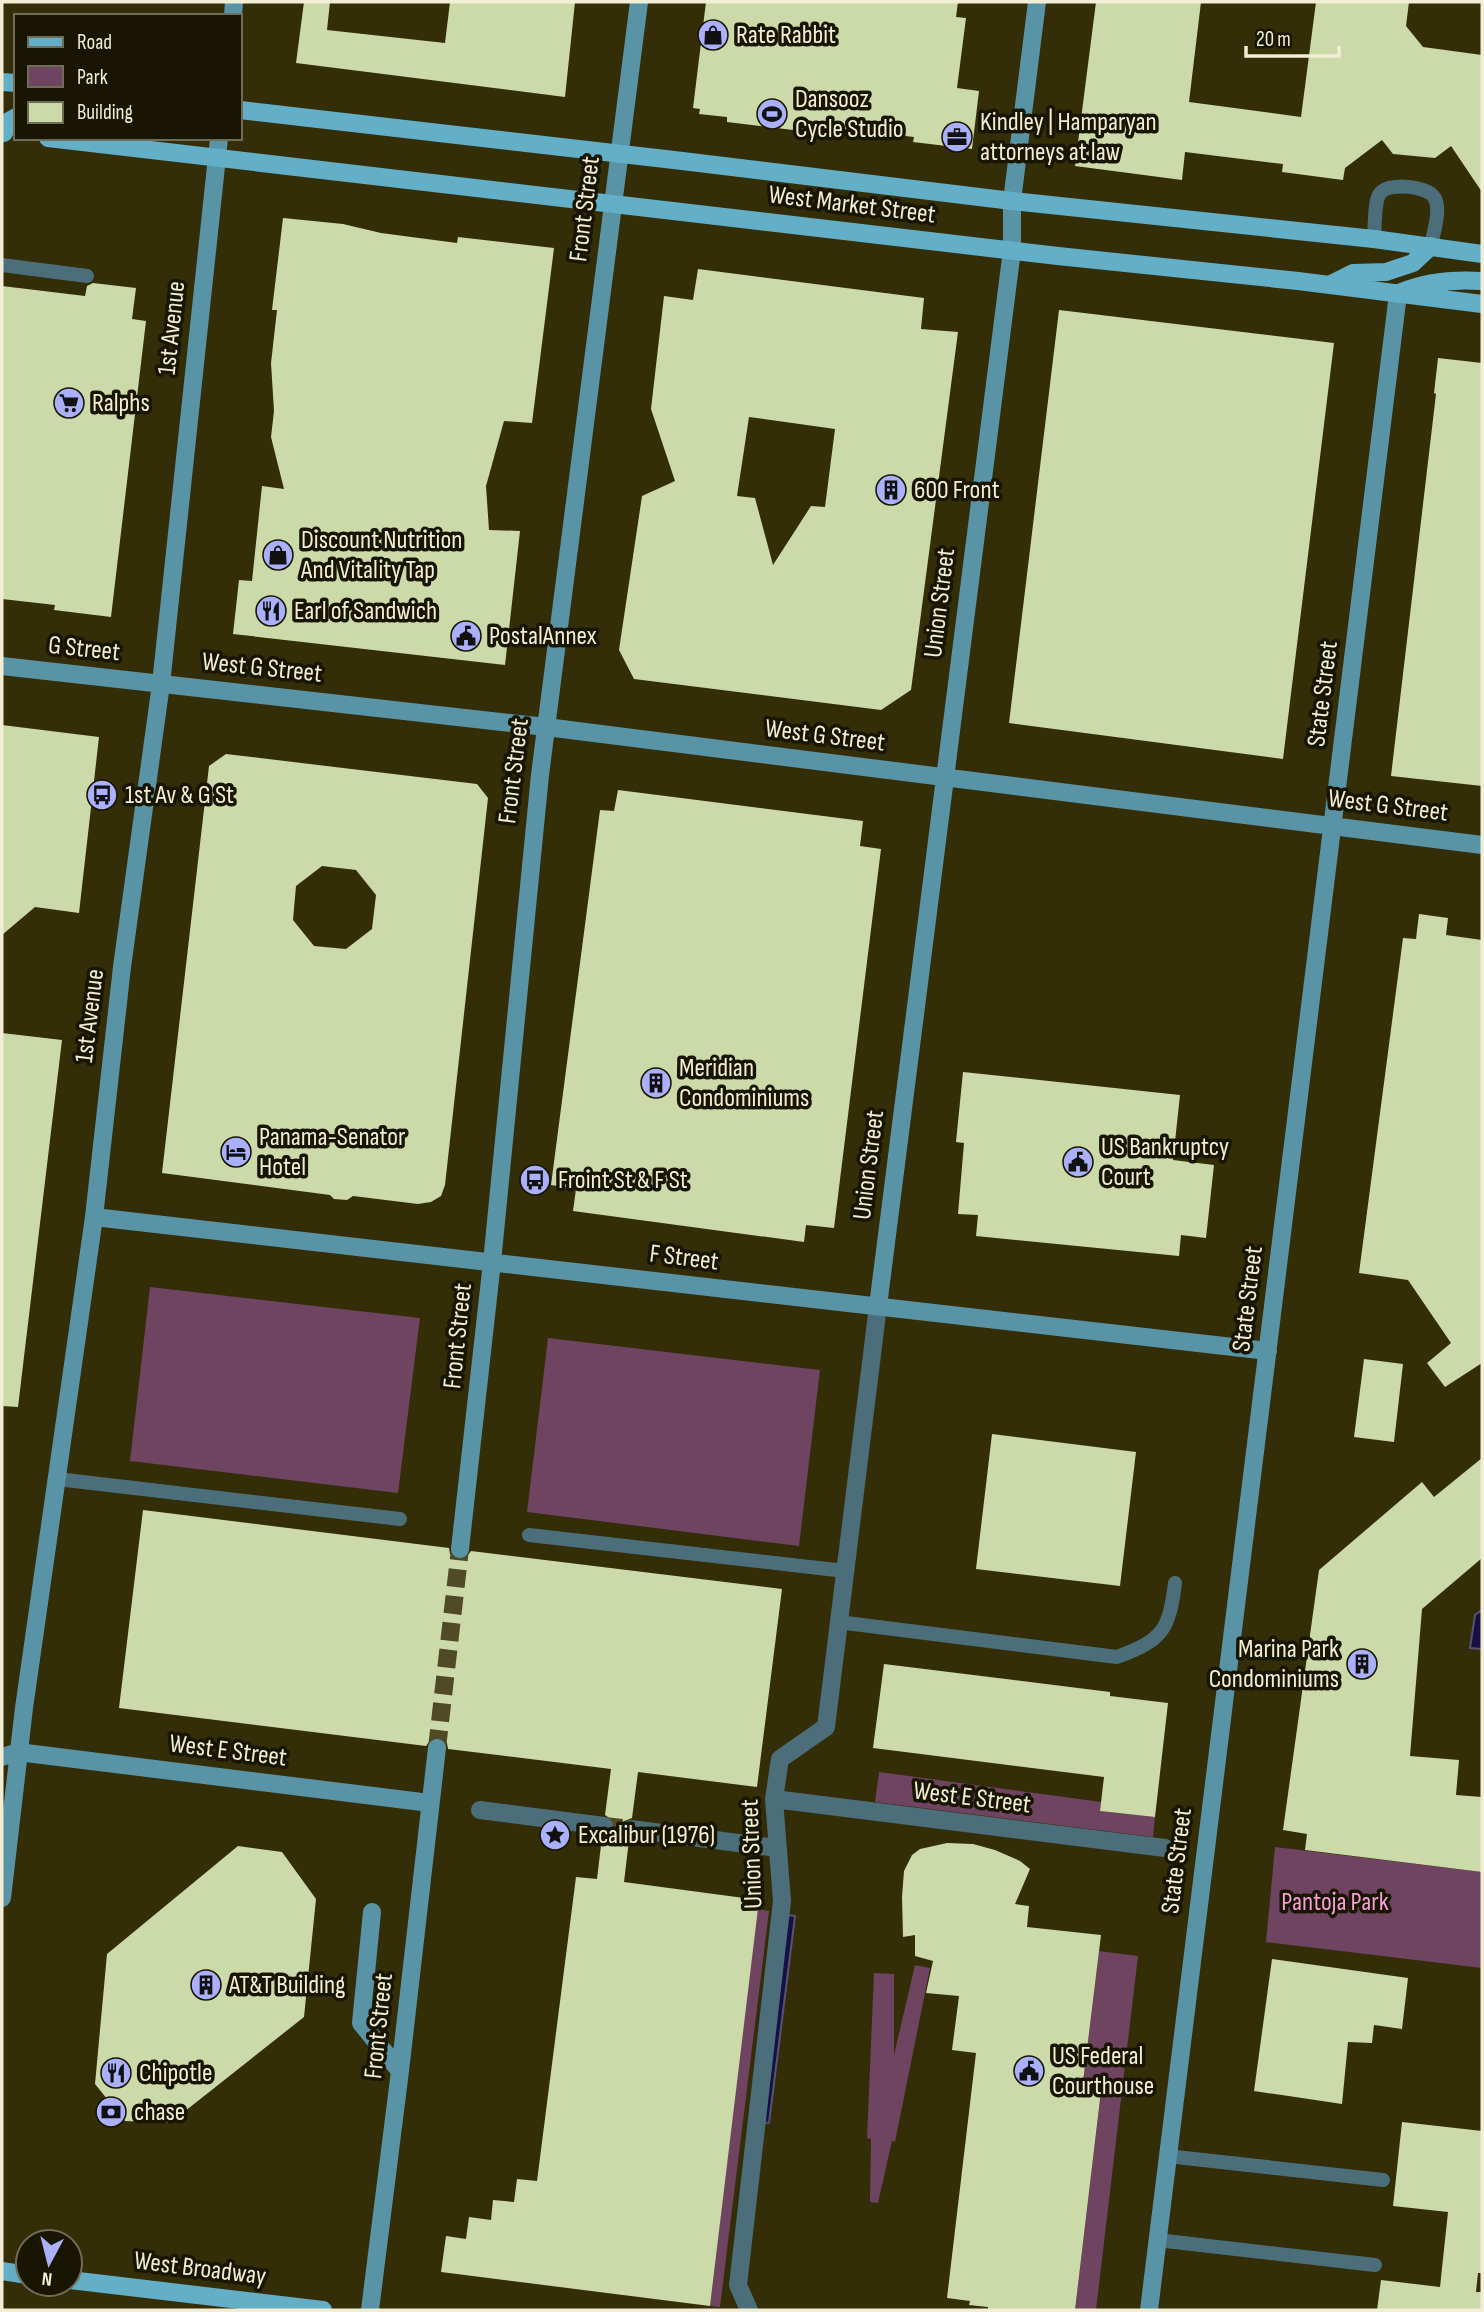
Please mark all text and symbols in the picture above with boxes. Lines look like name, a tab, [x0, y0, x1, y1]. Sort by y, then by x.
legend	[14, 14, 242, 140]
scale bar	[1246, 14, 1339, 58]
shop icon: Rate Rabbit	[696, 18, 730, 52]
place label: Rate Rabbit	[736, 20, 836, 51]
text: 20 m	[1256, 27, 1291, 52]
text: Road	[77, 30, 112, 55]
text: Park	[77, 65, 108, 90]
place label: Dansooz Cycle Studio	[795, 84, 904, 145]
sports icon: Dansooz Cycle Studio	[755, 97, 789, 131]
text: Building	[77, 100, 133, 125]
place label: Kindley | Hamparyan attorneys at law	[980, 107, 1157, 168]
office icon: Kindley | Hamparyan attorneys at law	[940, 120, 974, 154]
street label: Front Street	[563, 154, 607, 263]
street label: West Market Street	[767, 179, 937, 231]
street label: 1st Avenue	[152, 280, 192, 376]
supermarket icon: Ralphs	[52, 386, 86, 420]
place label: Ralphs	[92, 388, 150, 419]
building icon: 600 Front	[874, 473, 908, 507]
place label: 600 Front	[914, 475, 1000, 506]
place label: Discount Nutrition And Vitality Tap	[300, 525, 462, 586]
shop icon: Discount Nutrition And Vitality Tap	[261, 538, 295, 572]
street label: Union Street	[918, 547, 962, 659]
restaurant icon: Earl of Sandwich	[254, 594, 288, 628]
place label: Earl of Sandwich	[294, 596, 437, 627]
public building icon: PostalAnnex	[449, 619, 483, 653]
place label: PostalAnnex	[489, 621, 597, 652]
street label: G Street	[47, 630, 121, 668]
street label: State Street	[1301, 639, 1345, 749]
street label: West G Street	[201, 646, 324, 690]
street label: West G Street	[763, 713, 887, 759]
street label: Front Street	[492, 716, 536, 825]
bus stop icon: 1st Av & G St	[85, 778, 119, 812]
place label: 1st Av & G St	[125, 780, 234, 811]
street label: West G Street	[1326, 783, 1450, 829]
street label: 1st Avenue	[69, 967, 111, 1065]
place label: Meridian Condominiums	[679, 1053, 809, 1114]
building icon: Meridian Condominiums	[639, 1066, 673, 1100]
street label: Union Street	[847, 1109, 891, 1221]
place label: Panama-Senator Hotel	[259, 1122, 406, 1183]
place label: US Bankruptcy Court	[1101, 1132, 1229, 1193]
hotel icon: Panama-Senator Hotel	[219, 1135, 253, 1169]
public building icon: US Bankruptcy Court	[1061, 1145, 1095, 1179]
bus stop icon: Froint St & F St	[518, 1163, 552, 1197]
place label: Froint St & F St	[558, 1165, 688, 1196]
street label: F Street	[648, 1238, 720, 1278]
street label: State Street	[1226, 1244, 1270, 1354]
street label: Front Street	[437, 1282, 479, 1390]
place label: Marina Park Condominiums	[1209, 1634, 1339, 1695]
building icon: Marina Park Condominiums	[1345, 1647, 1379, 1681]
street label: West E Street	[168, 1728, 289, 1774]
street label: West E Street	[912, 1775, 1033, 1821]
street label: Union Street	[735, 1799, 769, 1909]
street label: State Street	[1155, 1806, 1199, 1916]
place icon: Excalibur (1976)	[538, 1818, 572, 1852]
place label: Excalibur (1976)	[578, 1820, 715, 1851]
park label: Pantoja Park	[1281, 1887, 1389, 1918]
building icon: AT&T Building	[189, 1968, 223, 2002]
place label: AT&T Building	[228, 1970, 345, 2001]
street label: Front Street	[358, 1972, 400, 2080]
place label: US Federal Courthouse	[1052, 2041, 1154, 2102]
public building icon: US Federal Courthouse	[1012, 2054, 1046, 2088]
restaurant icon: Chipotle	[99, 2056, 133, 2090]
place label: Chipotle	[139, 2058, 212, 2089]
bank icon: chase	[94, 2095, 128, 2129]
place label: chase	[134, 2097, 185, 2128]
north arrow	[14, 2228, 84, 2298]
street label: West Broadway	[132, 2246, 268, 2292]
text: N	[41, 2266, 54, 2290]

